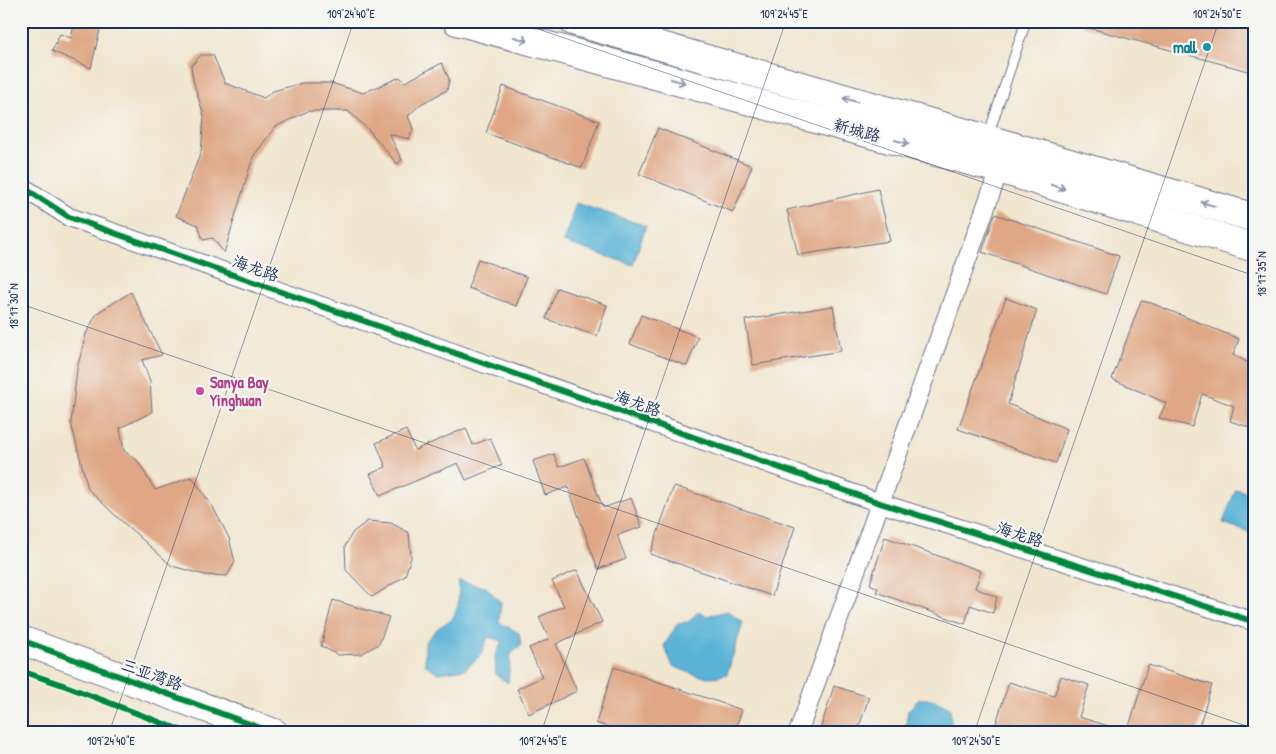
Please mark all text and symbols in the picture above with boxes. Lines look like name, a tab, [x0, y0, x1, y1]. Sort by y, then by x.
text: 109°24'40"E	[327, 5, 376, 22]
text: 109°24'45"E	[760, 5, 808, 22]
text: 109°24'50"E	[1193, 5, 1242, 22]
one-way arrow	[512, 34, 528, 44]
place label: mall	[1173, 36, 1198, 58]
marker: mall	[1201, 41, 1213, 53]
one-way arrow	[669, 77, 685, 87]
one-way arrow	[843, 95, 859, 104]
street label: 新城路	[831, 113, 883, 147]
one-way arrow	[893, 138, 909, 148]
one-way arrow	[1050, 183, 1066, 193]
one-way arrow	[1200, 199, 1216, 209]
street label: 海龙路	[230, 250, 282, 286]
text: 18°17'35"N	[1253, 251, 1270, 297]
text: 18°17'30"N	[5, 283, 22, 329]
place label: Sanya Bay Yinghuan	[210, 371, 269, 412]
marker: Sanya Bay Yinghuan	[194, 385, 206, 397]
street label: 海龙路	[612, 385, 664, 421]
street label: 海龙路	[994, 516, 1046, 552]
street label: 三亚湾路	[118, 653, 186, 695]
text: 109°24'40"E	[87, 732, 136, 749]
text: 109°24'45"E	[519, 732, 567, 749]
text: 109°24'50"E	[952, 732, 1001, 749]

